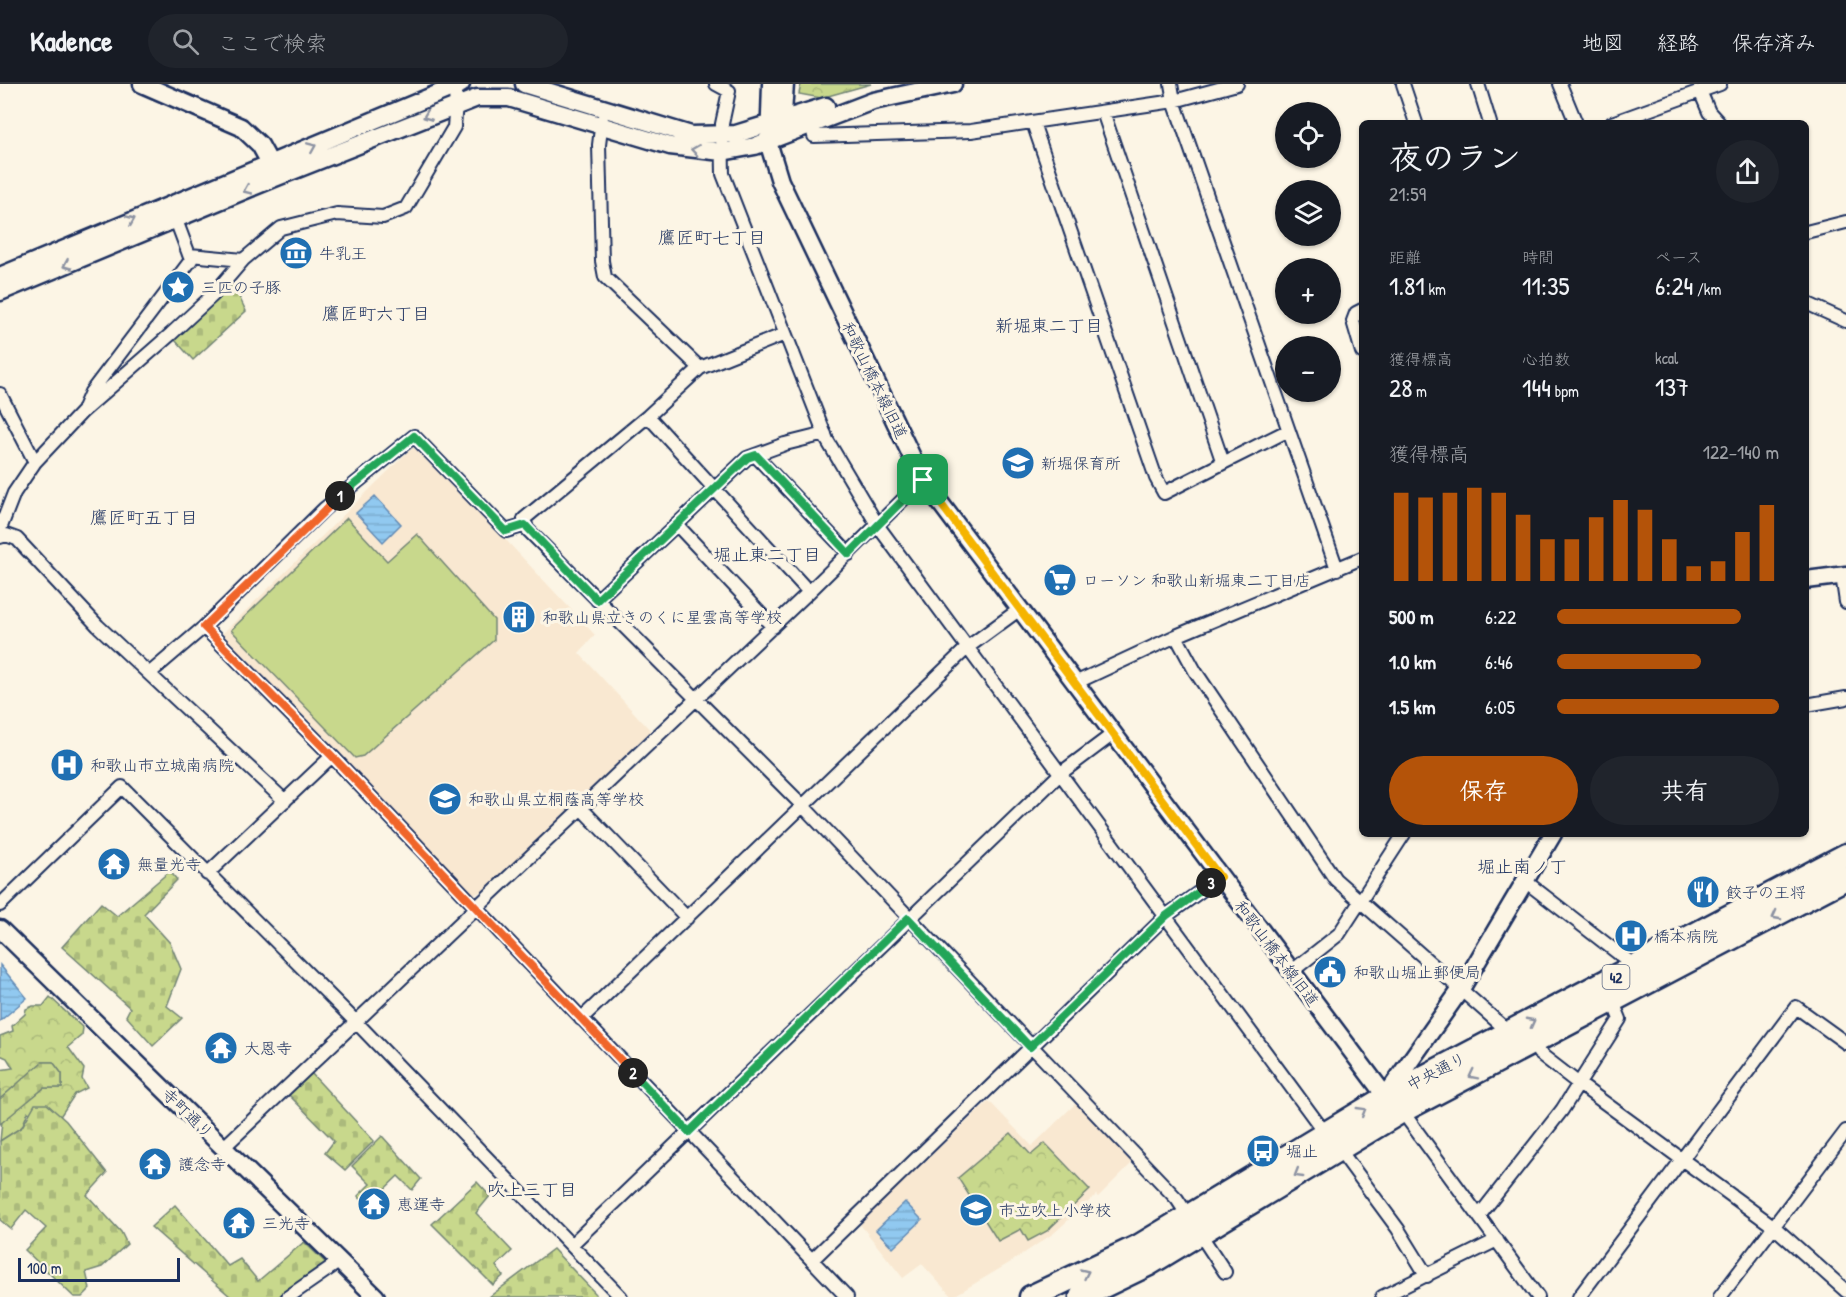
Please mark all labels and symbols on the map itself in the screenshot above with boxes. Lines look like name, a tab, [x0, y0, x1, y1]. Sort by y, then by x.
one-way arrow	[422, 109, 433, 121]
one-way arrow	[306, 142, 317, 154]
one-way arrow	[691, 145, 700, 157]
one-way arrow	[242, 183, 253, 195]
one-way arrow	[125, 215, 136, 227]
district label: 鷹匠町七丁目	[658, 225, 766, 250]
museum icon: 牛乳王	[278, 235, 314, 271]
place label: 牛乳王	[319, 242, 367, 264]
one-way arrow	[62, 258, 73, 270]
place icon: 三匹の子豚	[160, 269, 196, 305]
place label: 三匹の子豚	[201, 276, 281, 298]
district label: 鷹匠町六丁目	[322, 301, 430, 326]
district label: 新堀東二丁目	[995, 313, 1103, 338]
street label: 和歌山橋本線旧道	[837, 318, 913, 442]
school or university icon: 新堀保育所	[1000, 445, 1036, 481]
place label: 新堀保育所	[1041, 452, 1121, 474]
pin	[897, 454, 948, 505]
pin: 1	[325, 481, 355, 511]
district label: 鷹匠町五丁目	[90, 505, 198, 530]
district label: 堀止東二丁目	[713, 542, 821, 567]
supermarket icon: ローソン 和歌山新堀東二丁目店	[1042, 562, 1078, 598]
place label: ローソン 和歌山新堀東二丁目店	[1083, 569, 1311, 591]
building icon: 和歌山県立きのくに星雲高等学校	[501, 599, 537, 635]
place label: 和歌山県立きのくに星雲高等学校	[542, 606, 782, 628]
hospital icon: 和歌山市立城南病院	[49, 747, 85, 783]
place label: 和歌山市立城南病院	[90, 754, 234, 776]
school or university icon: 和歌山県立桐蔭高等学校	[427, 781, 463, 817]
place label: 和歌山県立桐蔭高等学校	[468, 788, 644, 810]
temple icon: 無量光寺	[96, 846, 132, 882]
place label: 無量光寺	[137, 853, 201, 875]
district label: 堀止南ノ丁	[1477, 854, 1567, 879]
pin: 3	[1196, 868, 1226, 898]
restaurant icon: 餃子の王将	[1685, 874, 1721, 910]
place label: 餃子の王将	[1726, 881, 1806, 903]
street label: 和歌山橋本線旧道	[1230, 895, 1324, 1011]
one-way arrow	[1772, 909, 1782, 920]
hospital icon: 橋本病院	[1613, 918, 1649, 954]
place label: 橋本病院	[1654, 925, 1718, 947]
public building icon: 和歌山堀止郵便局	[1312, 954, 1348, 990]
place label: 和歌山堀止郵便局	[1353, 961, 1481, 983]
road number: 42	[1602, 965, 1630, 989]
one-way arrow	[1525, 1018, 1535, 1029]
temple icon: 大恩寺	[203, 1030, 239, 1066]
place label: 大恩寺	[244, 1037, 292, 1059]
street label: 中央通り	[1402, 1047, 1470, 1095]
pin: 2	[618, 1058, 648, 1088]
one-way arrow	[1469, 1068, 1479, 1079]
street label: 寺町通り	[157, 1083, 219, 1143]
one-way arrow	[1356, 1107, 1366, 1119]
bus stop icon: 堀止	[1245, 1133, 1281, 1169]
place label: 堀止	[1286, 1140, 1318, 1162]
temple icon: 護念寺	[137, 1146, 173, 1182]
place label: 護念寺	[178, 1153, 226, 1175]
one-way arrow	[1294, 1167, 1304, 1179]
district label: 吹上三丁目	[487, 1177, 577, 1202]
temple icon: 恵運寺	[356, 1186, 392, 1222]
school or university icon: 市立吹上小学校	[958, 1192, 994, 1228]
place label: 恵運寺	[397, 1193, 445, 1215]
place label: 市立吹上小学校	[999, 1199, 1111, 1221]
temple icon: 三光寺	[221, 1205, 257, 1241]
place label: 三光寺	[262, 1212, 310, 1234]
scale bar	[18, 1255, 180, 1282]
one-way arrow	[1078, 1268, 1089, 1280]

